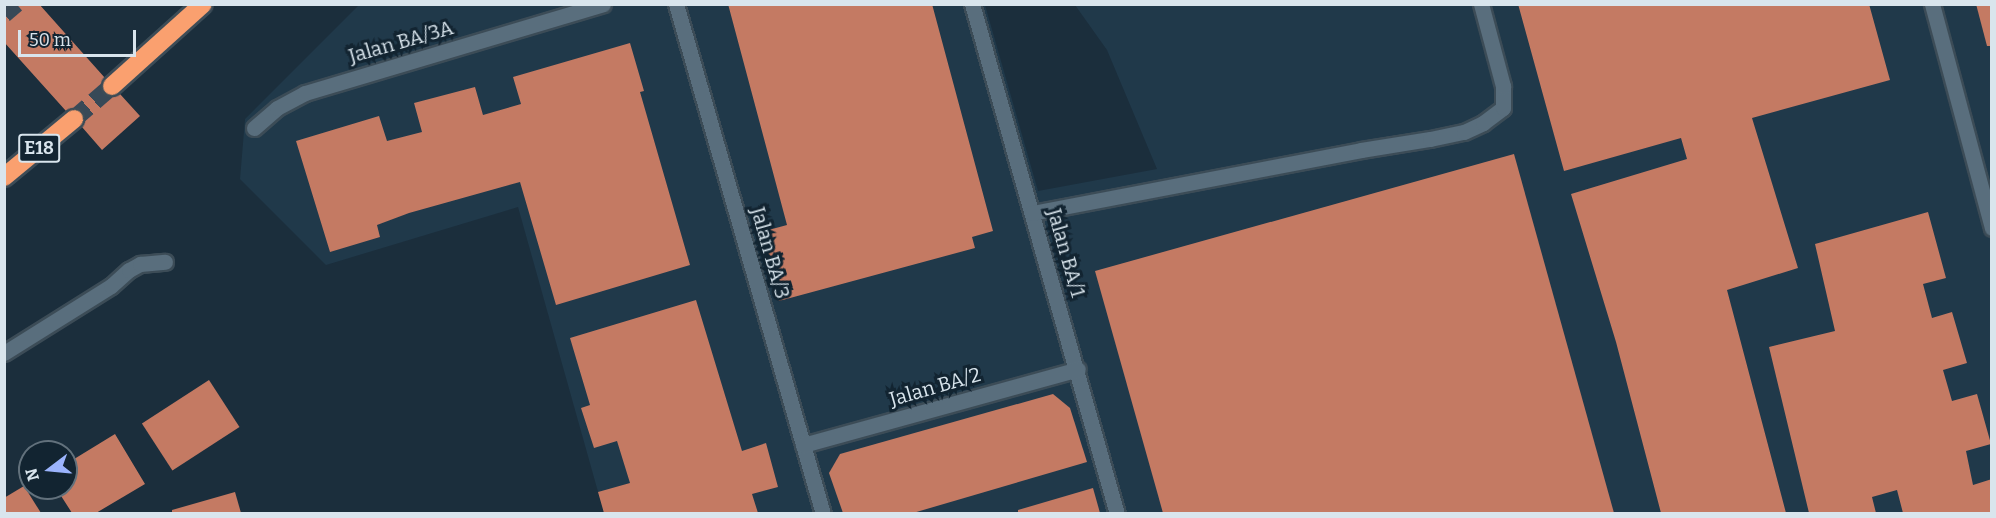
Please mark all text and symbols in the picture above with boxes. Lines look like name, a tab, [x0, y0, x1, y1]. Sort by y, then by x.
street label: Jalan BA/3A	[346, 16, 456, 68]
scale bar	[21, 18, 140, 56]
text: 50 m	[29, 29, 71, 51]
road number: E18	[18, 133, 60, 163]
street label: Jalan BA/3	[745, 204, 795, 302]
street label: Jalan BA/1	[1042, 206, 1090, 300]
street label: Jalan BA/2	[887, 363, 983, 411]
north arrow	[18, 440, 78, 500]
text: N	[21, 466, 43, 483]

